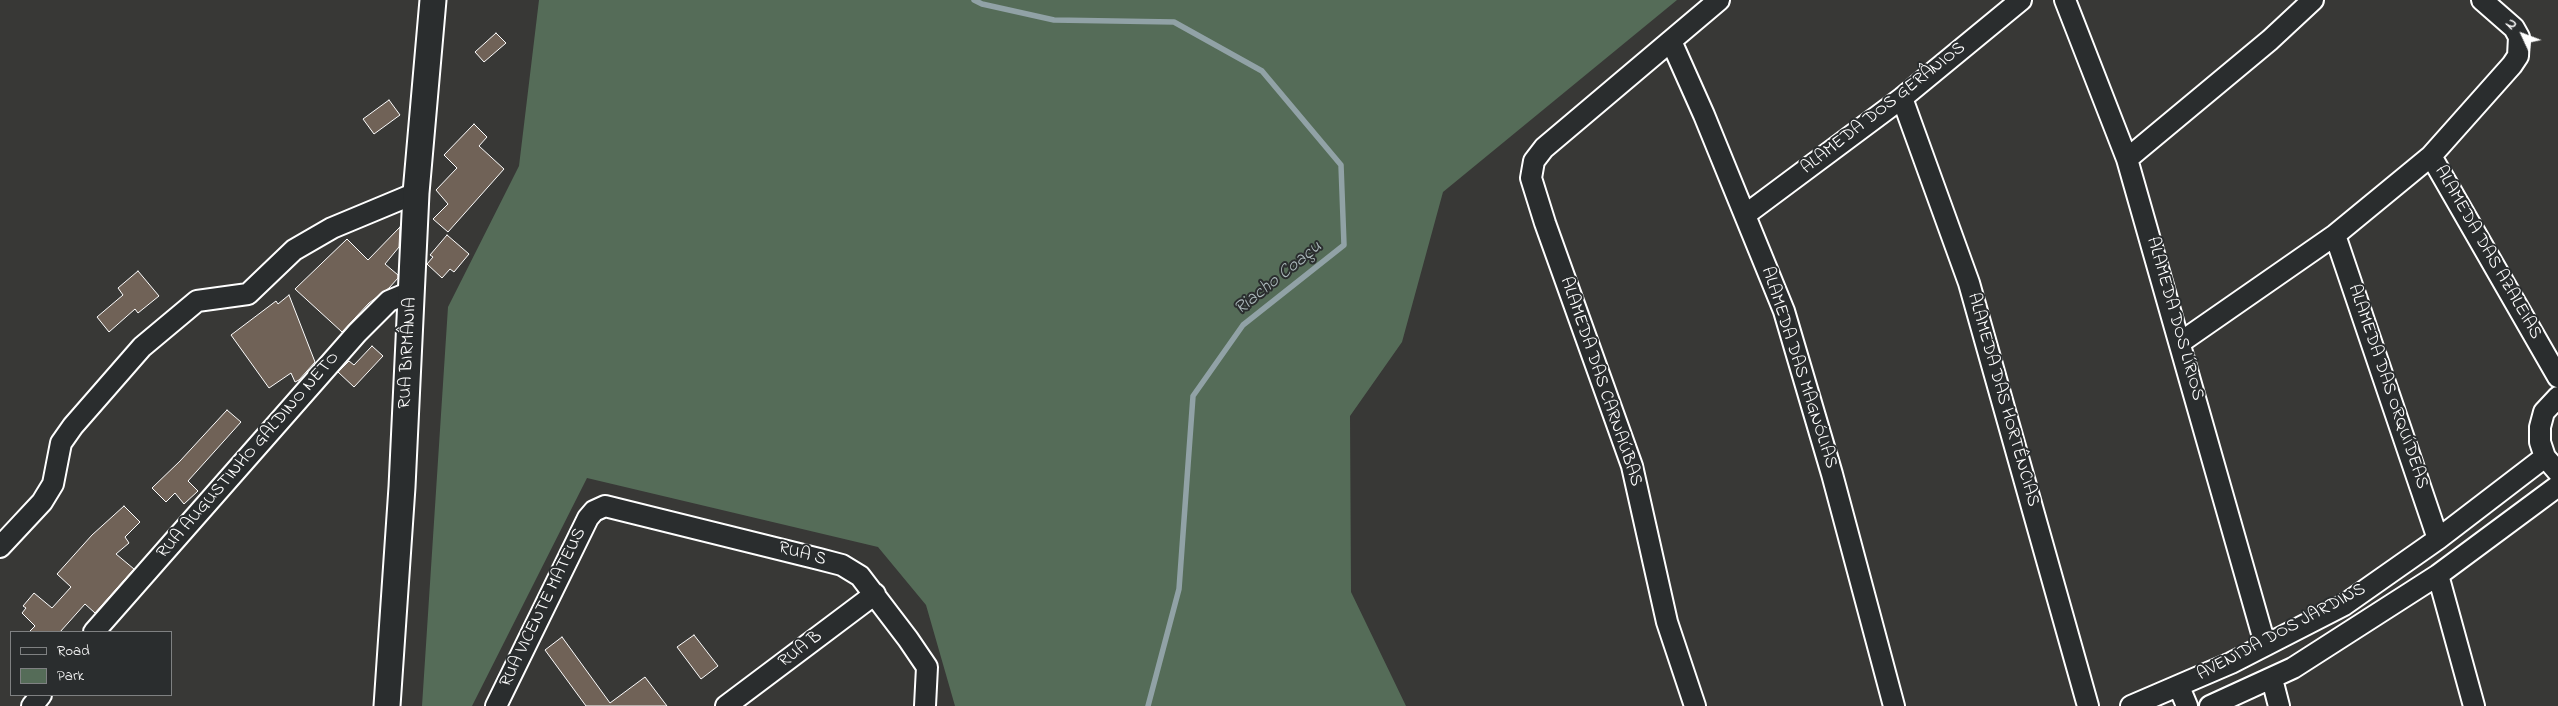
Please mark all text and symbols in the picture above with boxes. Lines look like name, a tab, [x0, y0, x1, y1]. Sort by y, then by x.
north arrow	[2498, 10, 2548, 60]
text: N	[2501, 14, 2523, 35]
street label: ALAMEDA DOS GERÂNIOS	[1798, 38, 1970, 180]
street label: ALAMEDA DAS AZALEIAS	[2428, 162, 2546, 344]
street label: ALAMEDA DOS LÍRIOS	[2140, 235, 2208, 403]
water label: Riacho Coaçu	[1231, 237, 1327, 321]
street label: ALAMEDA DAS MAGNÓLIAS	[1755, 264, 1841, 472]
street label: ALAMEDA DAS CARNAÚBAS	[1554, 274, 1646, 490]
street label: ALAMEDA DAS ORQUÍDEAS	[2342, 282, 2432, 492]
street label: ALAMEDA DAS HORTÊNCIAS	[1961, 291, 2043, 509]
street label: RUA BIRMÂNIA	[395, 297, 423, 409]
street label: RUA AUGUSTINHO GALDINO NETO	[153, 348, 345, 564]
street label: RUA VICENTE MATEUS	[496, 525, 592, 691]
street label: RUA S	[776, 538, 828, 572]
street label: AVENIDA DOS JARDINS	[2194, 579, 2370, 687]
street label: RUA B	[775, 627, 827, 673]
legend	[10, 631, 172, 696]
text: Road	[57, 640, 90, 662]
text: Park	[57, 665, 84, 687]

